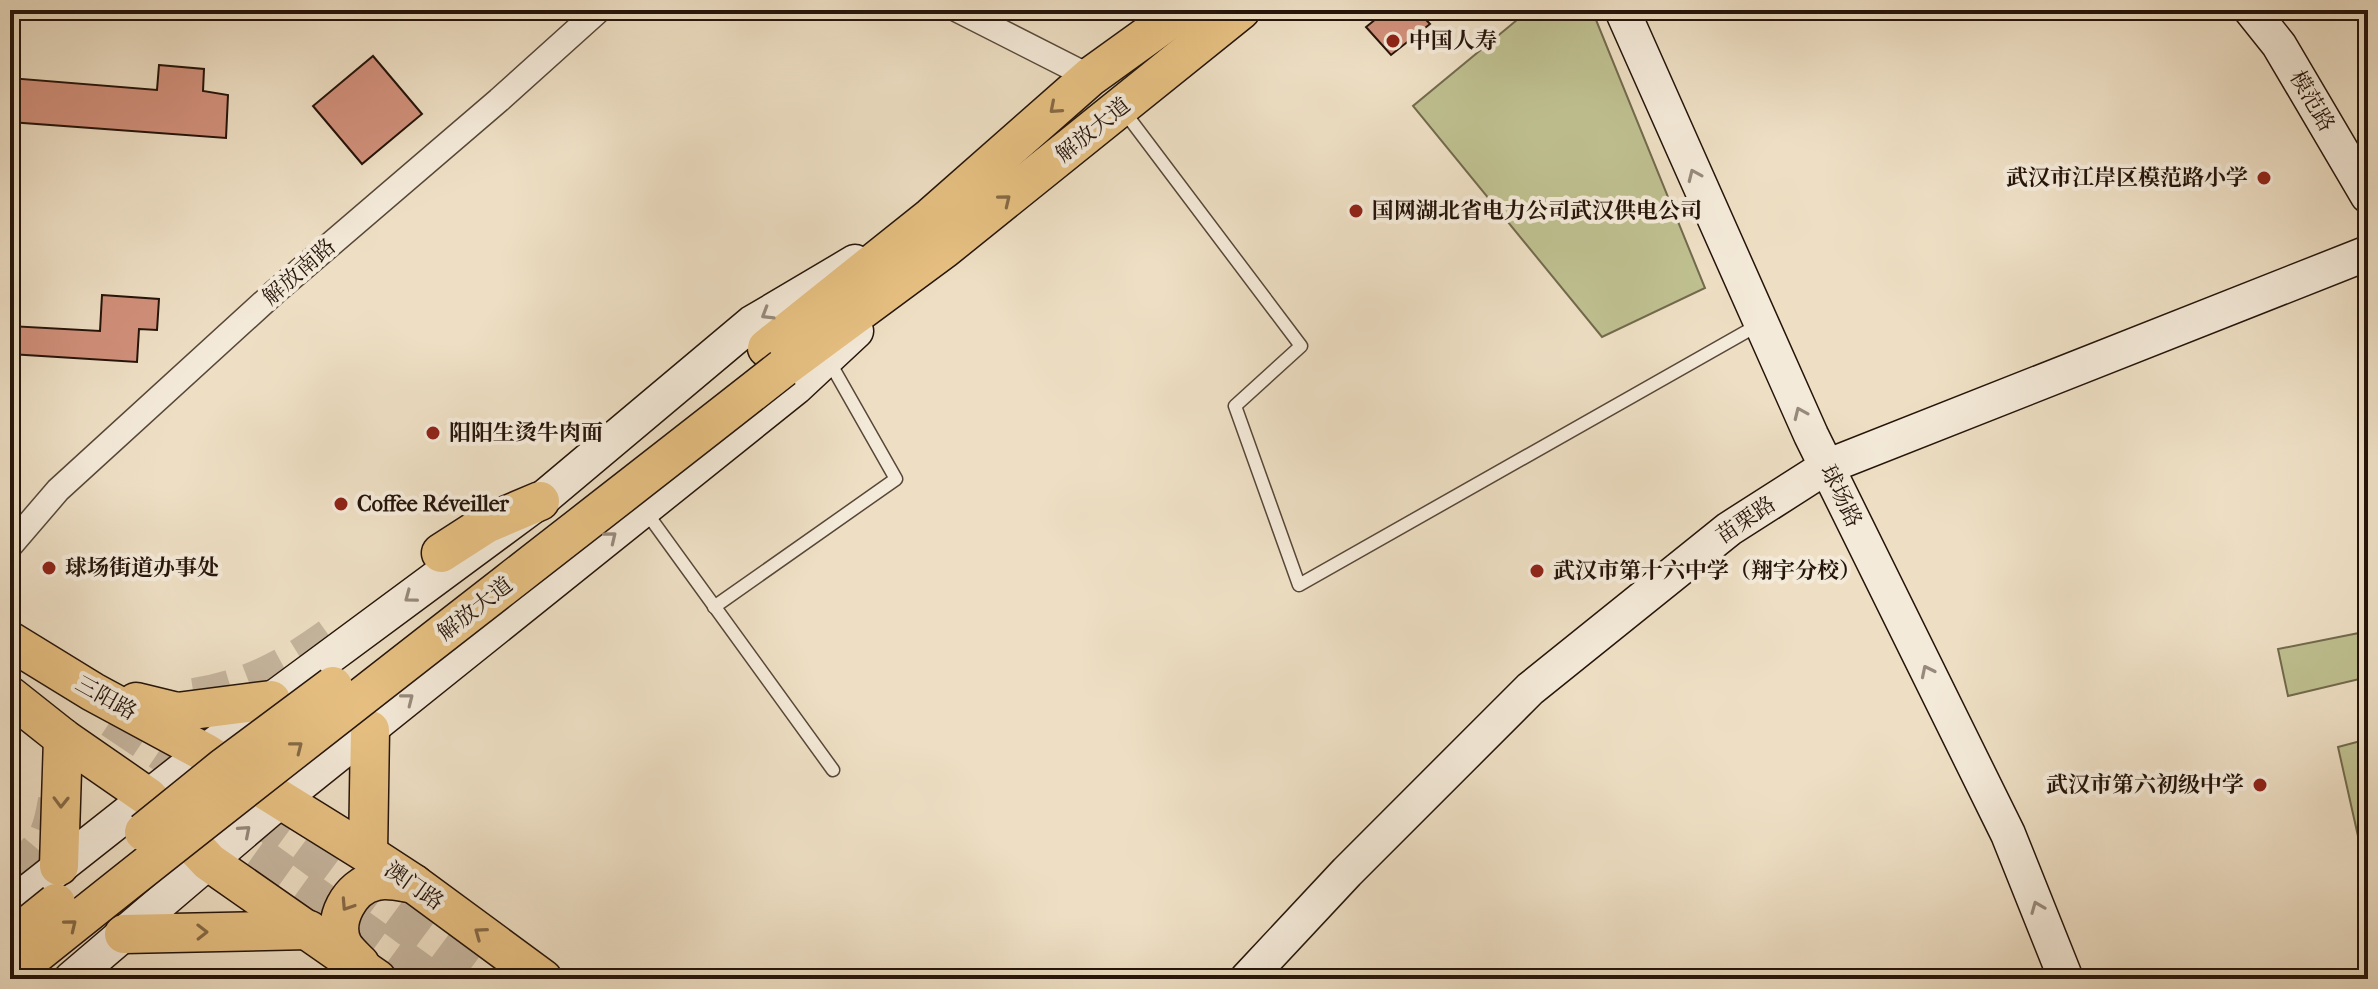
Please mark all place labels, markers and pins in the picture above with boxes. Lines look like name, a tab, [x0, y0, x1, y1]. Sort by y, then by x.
place label: 中国人寿	[1409, 28, 1497, 54]
marker: 中国人寿	[1384, 32, 1402, 50]
place label: 武汉市江岸区模范路小学	[2006, 165, 2248, 191]
marker: 武汉市江岸区模范路小学	[2255, 169, 2273, 187]
place label: 国网湖北省电力公司武汉供电公司	[1372, 198, 1702, 224]
marker: 国网湖北省电力公司武汉供电公司	[1347, 202, 1365, 220]
place label: 阳阳生烫牛肉面	[449, 420, 603, 446]
marker: 阳阳生烫牛肉面	[424, 424, 442, 442]
place label: Coffee Réveiller	[357, 491, 510, 517]
marker: Coffee Réveiller	[332, 495, 350, 513]
place label: 球场街道办事处	[65, 555, 219, 581]
place label: 武汉市第十六中学（翔宇分校）	[1553, 558, 1861, 584]
marker: 球场街道办事处	[40, 559, 58, 577]
marker: 武汉市第十六中学（翔宇分校）	[1528, 562, 1546, 580]
place label: 武汉市第六初级中学	[2046, 772, 2244, 798]
marker: 武汉市第六初级中学	[2251, 776, 2269, 794]

